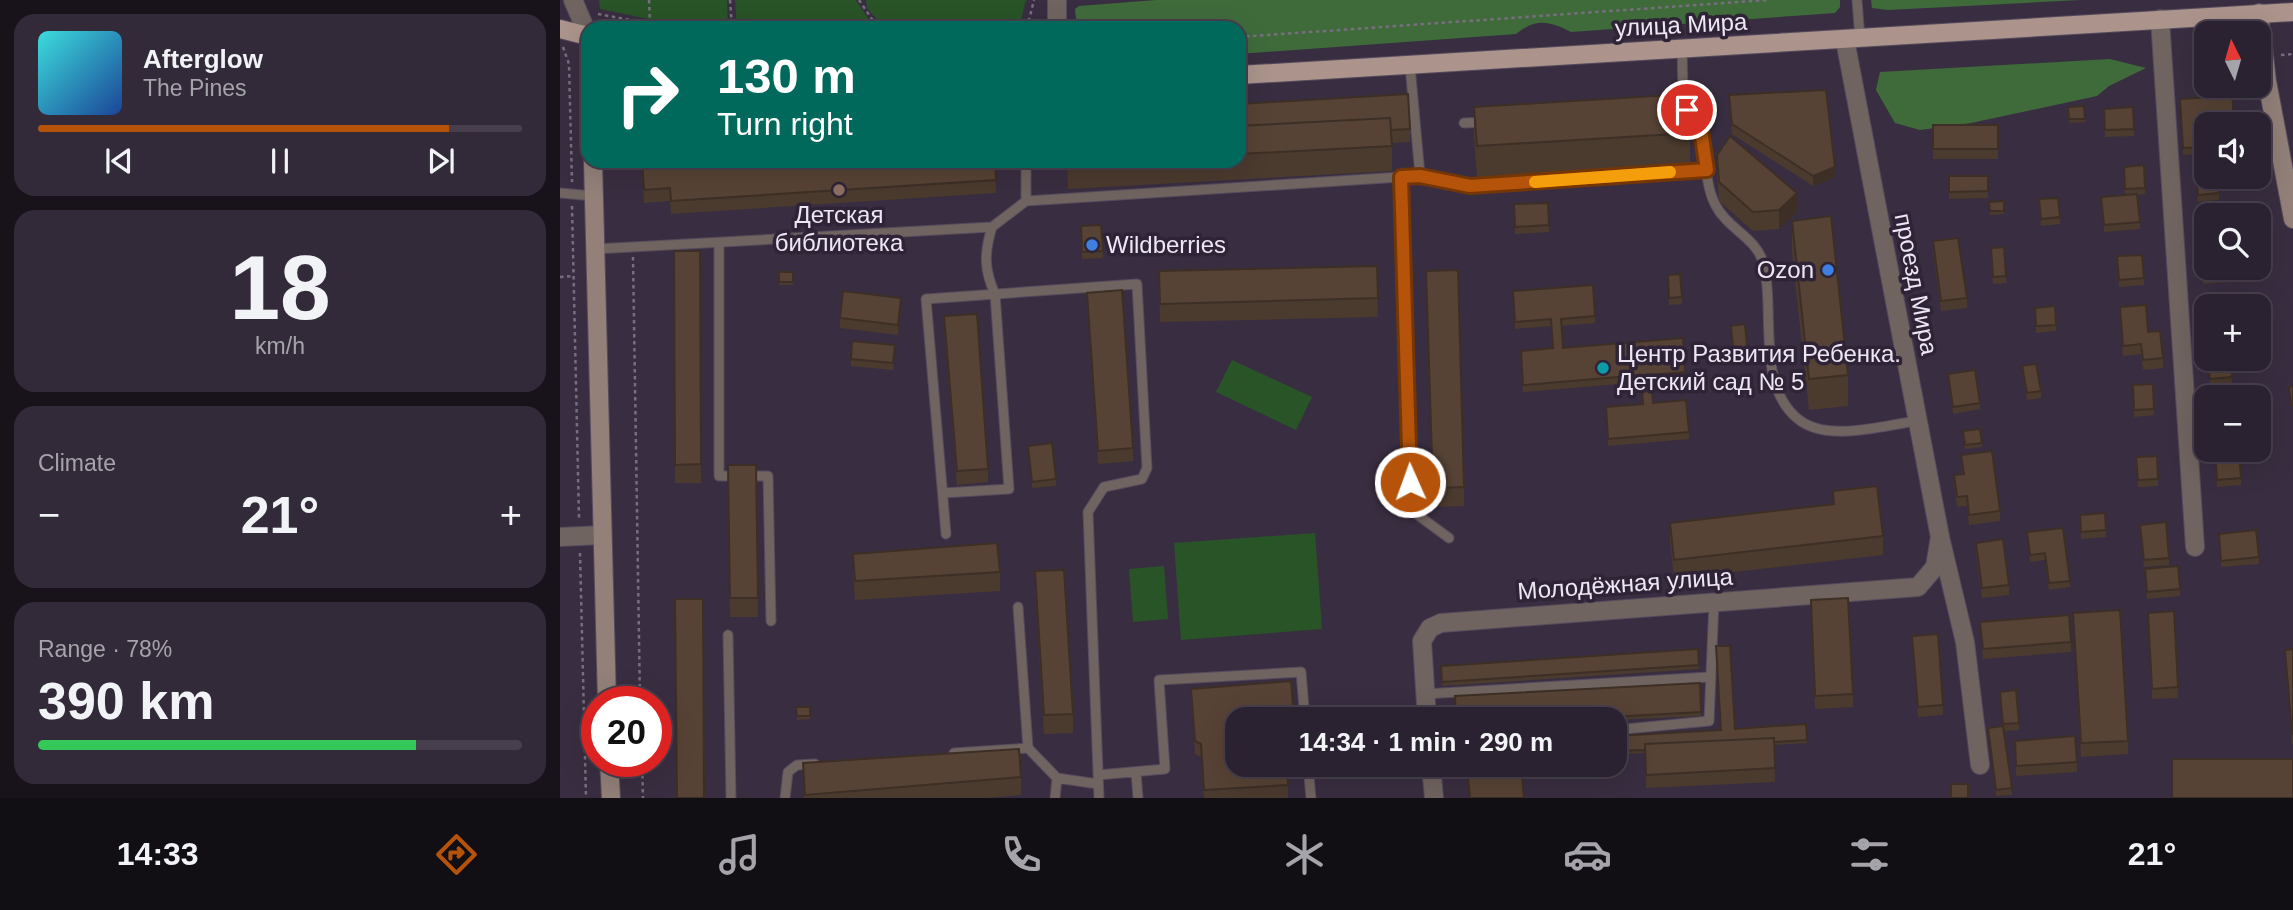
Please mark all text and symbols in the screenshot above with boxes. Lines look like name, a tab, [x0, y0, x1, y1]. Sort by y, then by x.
street label: улица Мира	[1614, 8, 1749, 41]
north arrow	[2194, 21, 2272, 98]
map controls	[2194, 21, 2271, 462]
text: Afterglow	[143, 44, 263, 74]
icon: right	[602, 49, 693, 140]
text: 130 m	[717, 49, 856, 103]
text: The Pines	[143, 75, 247, 101]
pin	[1657, 80, 1717, 140]
icon: arrive	[1668, 91, 1706, 129]
text: Turn right	[717, 106, 853, 142]
button: sound	[2194, 112, 2271, 189]
icon: previous	[100, 142, 138, 180]
icon: pause	[261, 142, 299, 180]
icon: next	[422, 142, 460, 180]
marker: Детская библиотека	[831, 182, 847, 198]
place label: Детская библиотека	[775, 201, 904, 256]
button: search	[2194, 203, 2271, 280]
street label: проезд Мира	[1890, 211, 1944, 358]
place label: Wildberries	[1106, 231, 1226, 258]
text: 18	[229, 237, 331, 338]
marker: Wildberries	[1084, 237, 1100, 253]
place label: Ozon	[1757, 256, 1814, 283]
marker: Ozon	[1820, 262, 1836, 278]
button: +	[2194, 294, 2271, 371]
text: km/h	[255, 333, 305, 359]
place label: Центр Развития Ребенка. Детский сад № 5	[1617, 340, 1901, 395]
marker: Центр Развития Ребенка. Детский сад № 5	[1595, 360, 1611, 376]
button: −	[2194, 385, 2271, 462]
position arrow	[1373, 445, 1447, 519]
text: Climate	[38, 450, 116, 476]
text: 21°	[241, 486, 319, 544]
text: −	[38, 494, 60, 536]
text: +	[500, 494, 522, 536]
street label: Молодёжная улица	[1516, 562, 1734, 604]
text: Range · 78%	[38, 636, 172, 662]
text: 390 km	[38, 672, 214, 730]
speed limit sign: 20	[581, 686, 672, 777]
text: 14:34 · 1 min · 290 m	[1299, 727, 1553, 757]
icon: directions	[432, 830, 481, 879]
icon: music	[715, 830, 764, 879]
icon: phone	[997, 830, 1046, 879]
icon: climate	[1280, 830, 1329, 879]
icon: car	[1563, 830, 1612, 879]
icon: filters	[1845, 830, 1894, 879]
text: 14:33	[117, 836, 199, 872]
text: 21°	[2128, 836, 2176, 872]

